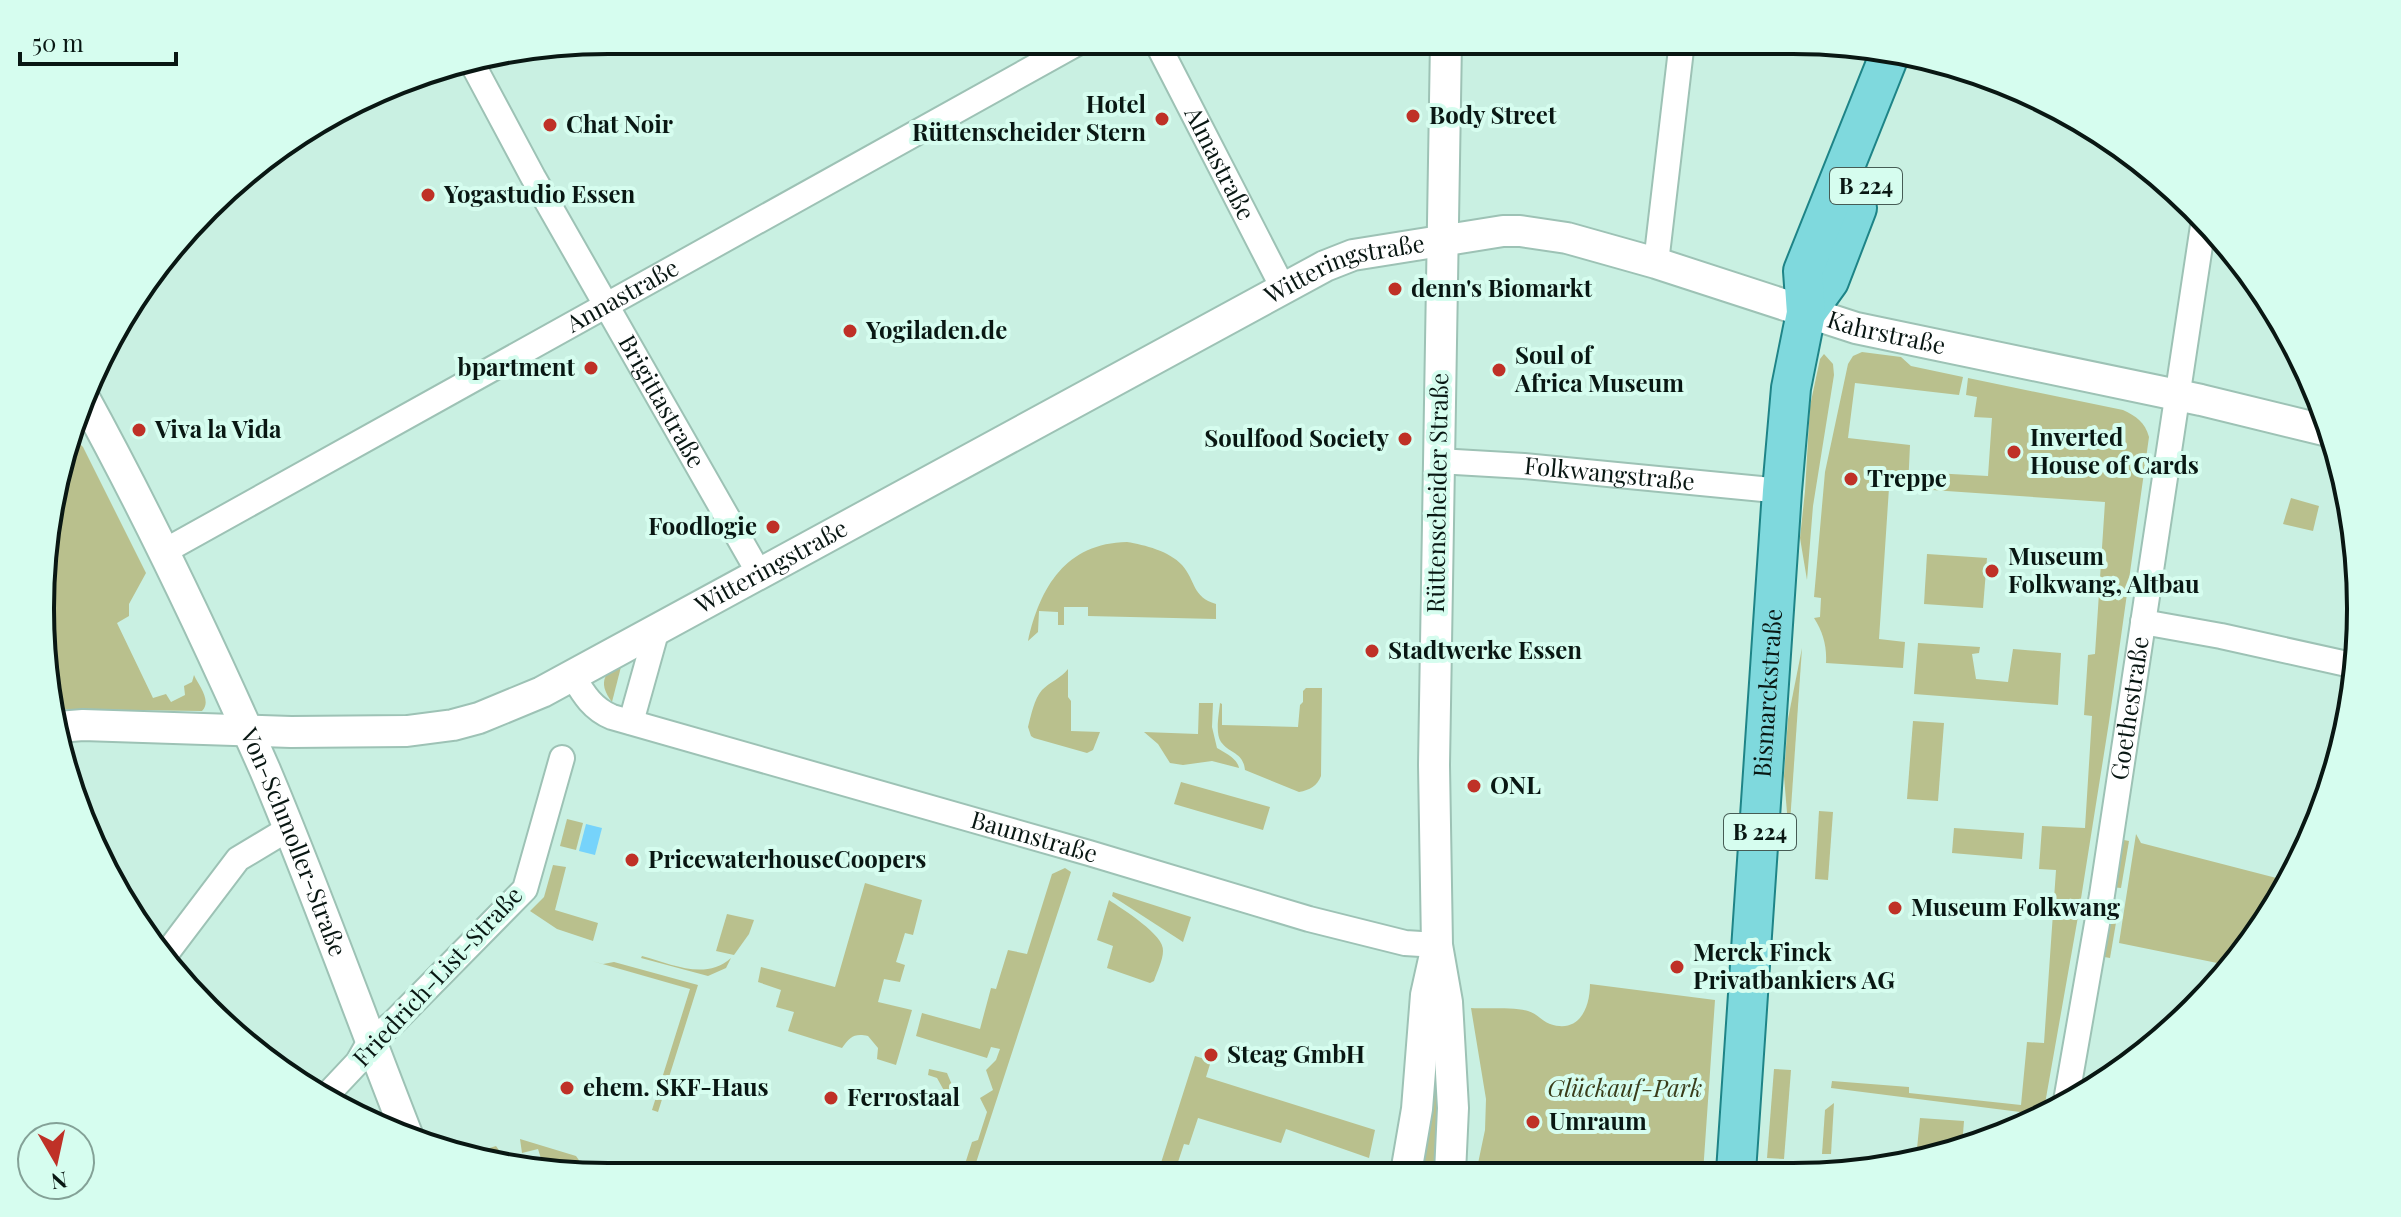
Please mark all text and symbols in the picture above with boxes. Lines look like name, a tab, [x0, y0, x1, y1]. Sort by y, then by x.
scale bar	[20, 16, 176, 66]
text: 50 m	[32, 26, 84, 58]
place label: Hotel Rüttenscheider Stern	[912, 87, 1147, 147]
place label: Body Street	[1429, 98, 1557, 130]
street label: Almastraße	[1178, 100, 1263, 225]
place label: Chat Noir	[566, 107, 674, 139]
marker: Body Street	[1404, 107, 1422, 125]
marker: Hotel Rüttenscheider Stern	[1153, 110, 1171, 128]
marker: Chat Noir	[541, 116, 559, 134]
road number: B 224	[1830, 168, 1902, 204]
place label: Yogastudio Essen	[443, 177, 636, 209]
marker: Yogastudio Essen	[419, 186, 437, 204]
street label: Witteringstraße	[1257, 226, 1427, 311]
street label: Annastraße	[559, 250, 684, 339]
place label: denn's Biomarkt	[1411, 271, 1593, 303]
marker: denn's Biomarkt	[1386, 280, 1404, 298]
street label: Kahrstraße	[1824, 302, 1949, 360]
place label: Yogiladen.de	[865, 313, 1007, 345]
marker: Yogiladen.de	[841, 322, 859, 340]
street label: Brigittastraße	[612, 328, 714, 473]
place label: Soul of Africa Museum	[1514, 338, 1684, 398]
place label: bpartment	[458, 350, 576, 382]
marker: bpartment	[582, 359, 600, 377]
marker: Soul of Africa Museum	[1490, 361, 1508, 379]
street label: Rüttenscheider Straße	[1418, 373, 1454, 613]
place label: Viva la Vida	[154, 412, 282, 444]
place label: Inverted House of Cards	[2030, 420, 2199, 480]
marker: Viva la Vida	[130, 421, 148, 439]
place label: Soulfood Society	[1204, 421, 1390, 453]
marker: Soulfood Society	[1396, 430, 1414, 448]
marker: Inverted House of Cards	[2005, 443, 2023, 461]
street label: Folkwangstraße	[1523, 448, 1696, 496]
place label: Treppe	[1867, 461, 1947, 493]
marker: Treppe	[1842, 470, 1860, 488]
place label: Foodlogie	[648, 509, 757, 541]
street label: Witteringstraße	[688, 511, 852, 620]
marker: Foodlogie	[764, 518, 782, 536]
place label: Museum Folkwang, Altbau	[2008, 539, 2200, 599]
marker: Museum Folkwang, Altbau	[1983, 562, 2001, 580]
street label: Bismarckstraße	[1745, 608, 1788, 778]
place label: Stadtwerke Essen	[1388, 633, 1582, 665]
street label: Goethestraße	[2102, 634, 2155, 782]
marker: Stadtwerke Essen	[1363, 642, 1381, 660]
street label: Von-Schmoller-Straße	[234, 721, 355, 961]
place label: ONL	[1490, 768, 1541, 800]
marker: ONL	[1465, 777, 1483, 795]
street label: Baumstraße	[968, 802, 1102, 869]
road number: B 224	[1724, 814, 1796, 850]
place label: PricewaterhouseCoopers	[648, 842, 926, 874]
marker: PricewaterhouseCoopers	[623, 851, 641, 869]
street label: Friedrich-List-Straße	[345, 879, 528, 1073]
place label: Museum Folkwang	[1911, 890, 2121, 922]
marker: Museum Folkwang	[1886, 899, 1904, 917]
place label: Merck Finck Privatbankiers AG	[1693, 935, 1895, 995]
marker: Merck Finck Privatbankiers AG	[1668, 958, 1686, 976]
place label: Steag GmbH	[1227, 1037, 1365, 1069]
marker: Steag GmbH	[1202, 1046, 1220, 1064]
place label: ehem. SKF-Haus	[583, 1070, 769, 1102]
park label: Glückauf-Park	[1548, 1071, 1702, 1103]
marker: ehem. SKF-Haus	[558, 1079, 576, 1097]
place label: Ferrostaal	[847, 1080, 961, 1112]
marker: Ferrostaal	[822, 1089, 840, 1107]
place label: Umraum	[1549, 1104, 1647, 1136]
marker: Umraum	[1524, 1113, 1542, 1131]
north arrow	[16, 1121, 96, 1201]
text: N	[49, 1166, 69, 1198]

